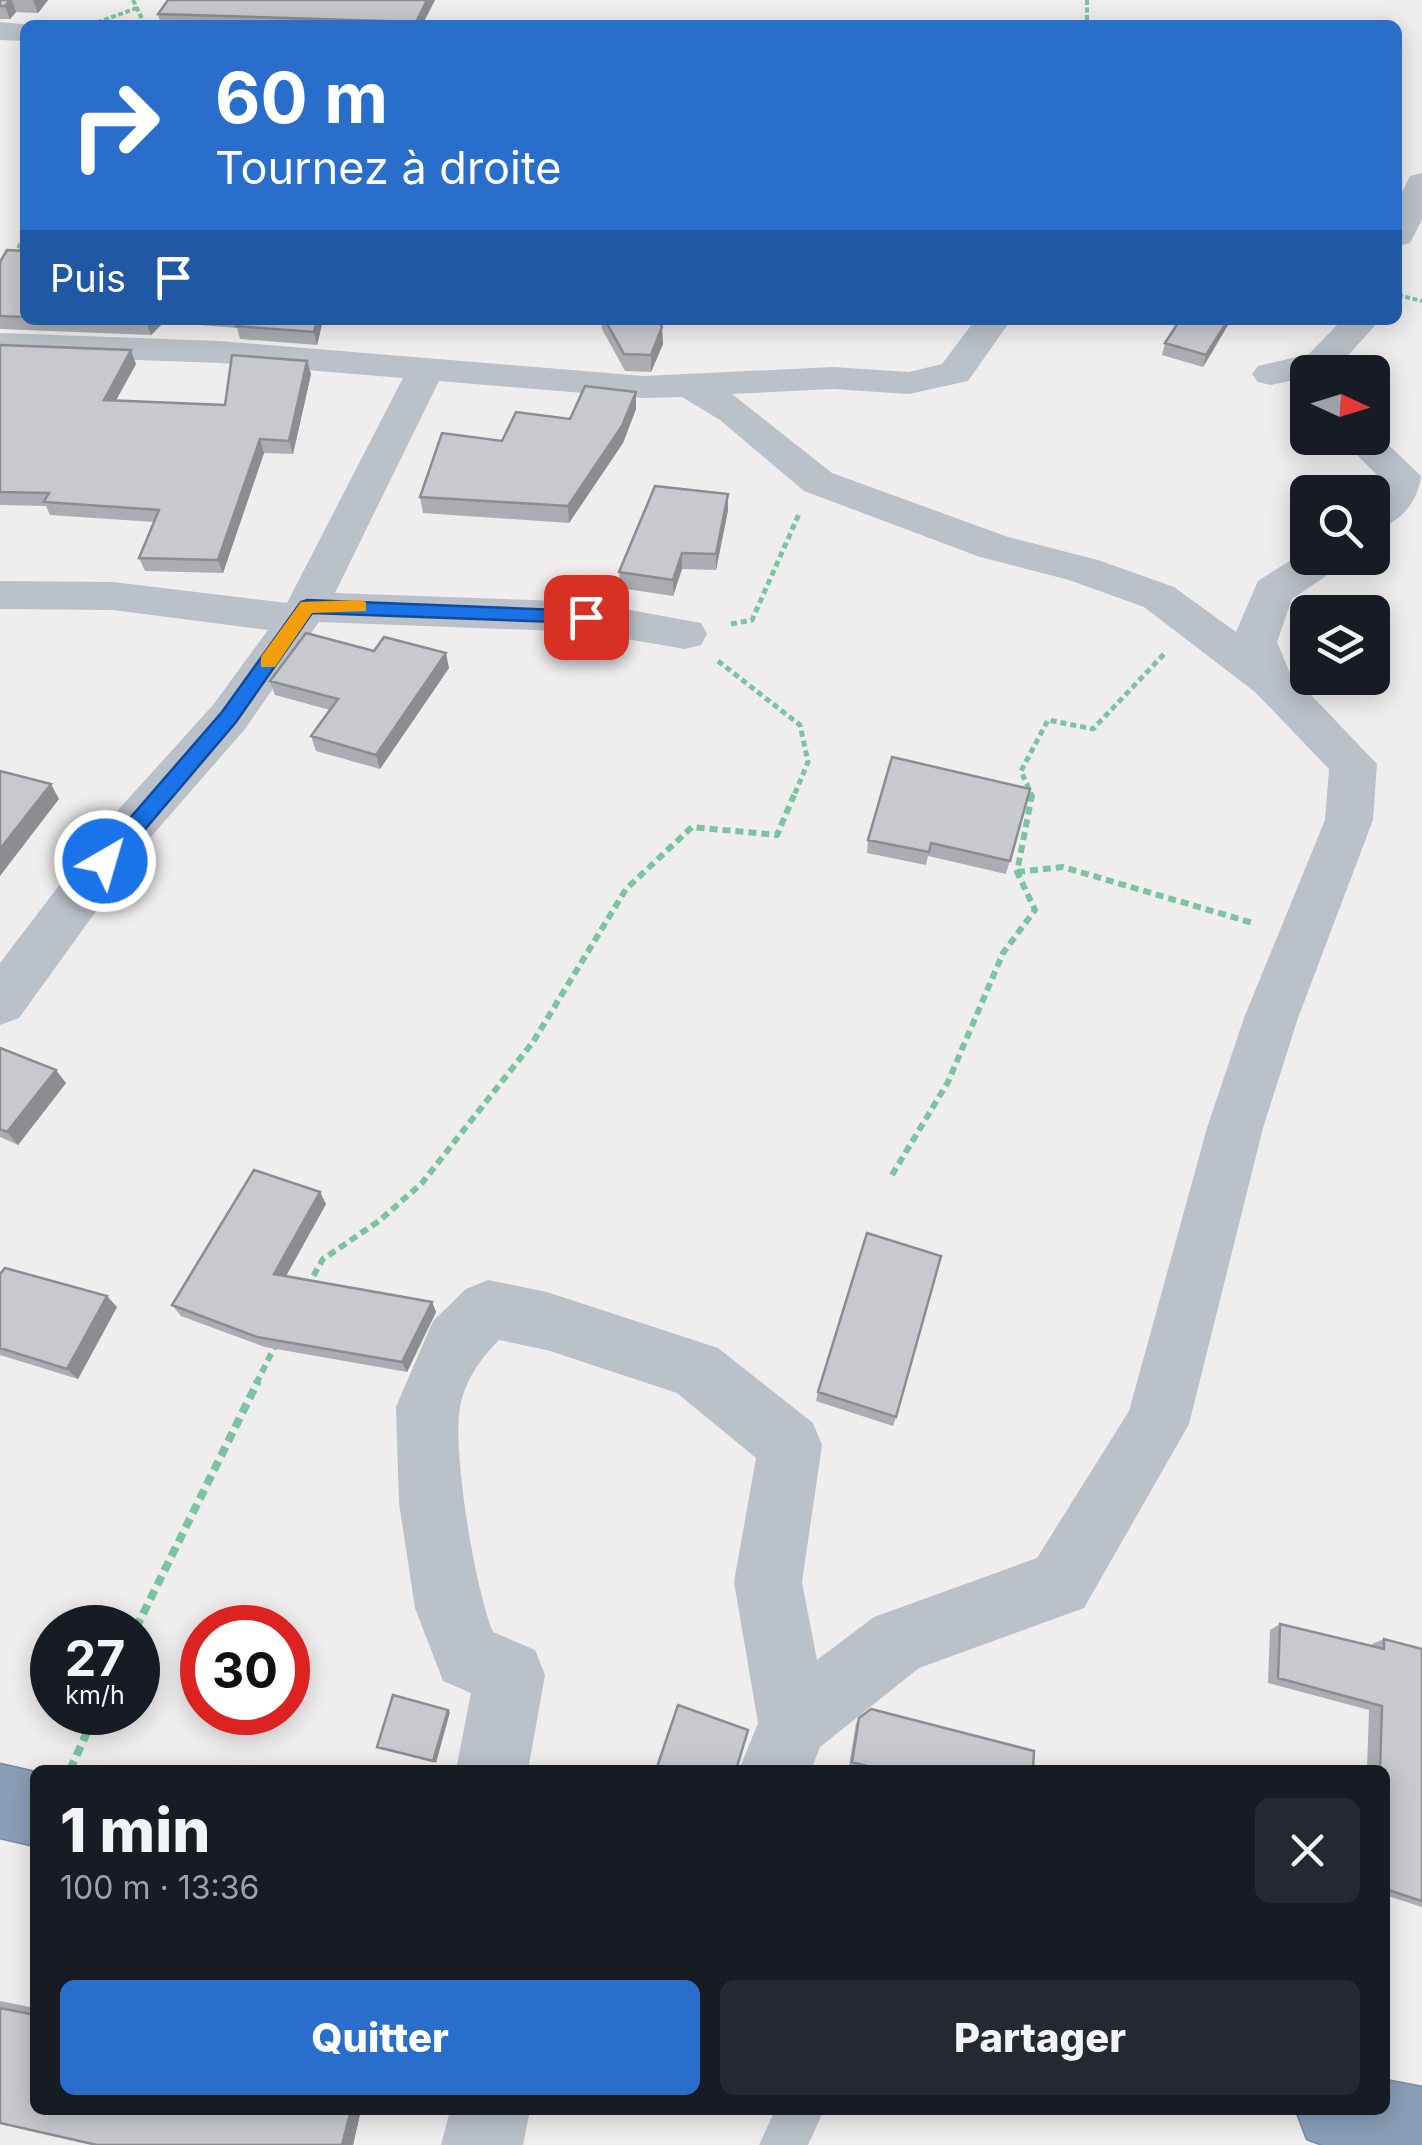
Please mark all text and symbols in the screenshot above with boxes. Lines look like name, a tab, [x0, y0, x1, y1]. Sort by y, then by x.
text: 60 m	[215, 55, 388, 140]
icon: right	[50, 60, 180, 190]
text: Tournez à droite	[215, 140, 562, 195]
icon: arrive	[146, 250, 201, 305]
text: Puis	[50, 255, 126, 301]
north arrow	[1290, 355, 1390, 455]
map controls	[1290, 355, 1390, 695]
button: search	[1290, 475, 1390, 575]
pin	[544, 575, 629, 660]
icon: arrive	[559, 590, 614, 645]
button: layers	[1290, 595, 1390, 695]
position arrow	[53, 809, 157, 913]
speed limit sign: 30	[180, 1605, 310, 1735]
text: 27	[65, 1628, 125, 1688]
text: km/h	[65, 1680, 125, 1710]
text: 1 min	[60, 1794, 210, 1866]
button: close	[1255, 1798, 1360, 1903]
text: 100 m · 13:36	[60, 1868, 259, 1907]
button: Quitter	[60, 1980, 700, 2095]
button: Partager	[720, 1980, 1360, 2095]

